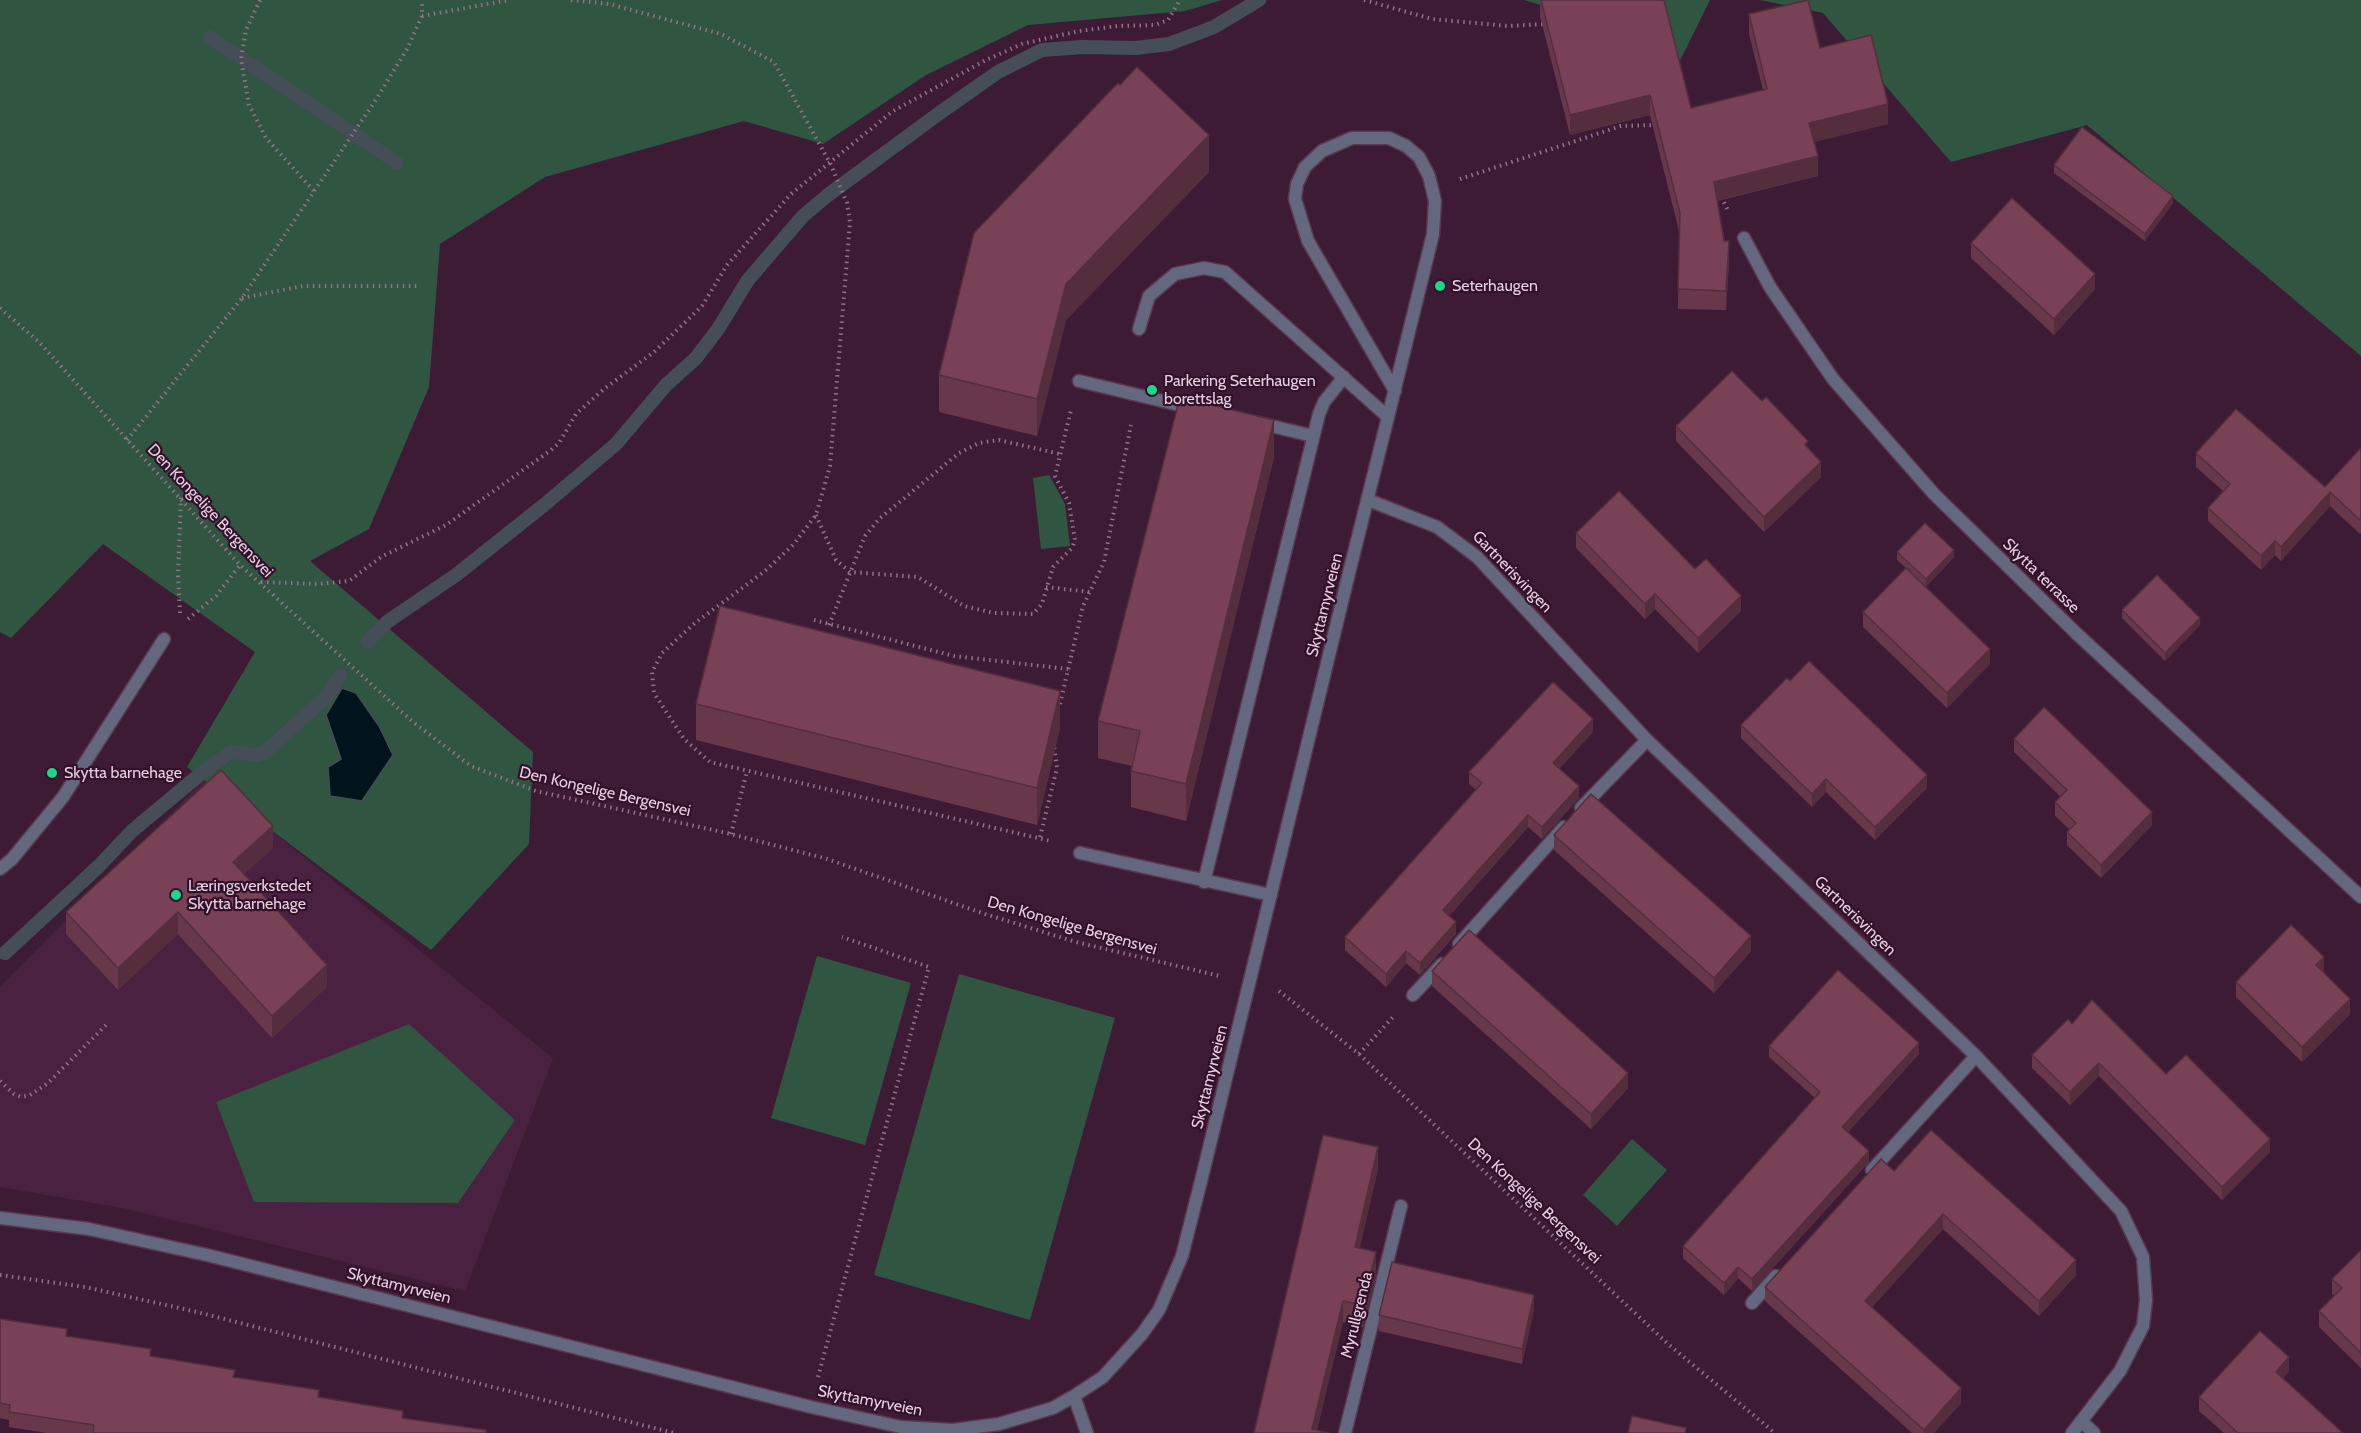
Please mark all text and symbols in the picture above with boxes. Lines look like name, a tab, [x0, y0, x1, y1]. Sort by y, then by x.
place label: Seterhaugen	[1452, 276, 1538, 296]
marker: Seterhaugen	[1433, 279, 1447, 293]
place label: Parkering Seterhaugen borettslag	[1164, 371, 1316, 409]
marker: Parkering Seterhaugen borettslag	[1145, 383, 1159, 397]
street label: Den Kongelige Bergensvei	[143, 440, 277, 582]
street label: Gartnerisvingen	[1468, 527, 1556, 617]
street label: Skytta terrasse	[1999, 535, 2083, 617]
street label: Skyttamyrveien	[1303, 551, 1347, 659]
place label: Skytta barnehage	[64, 763, 182, 783]
street label: Den Kongelige Bergensvei	[517, 763, 693, 821]
marker: Skytta barnehage	[45, 766, 59, 780]
street label: Gartnerisvingen	[1810, 872, 1900, 960]
place label: Læringsverkstedet Skytta barnehage	[188, 876, 311, 914]
marker: Læringsverkstedet Skytta barnehage	[169, 888, 183, 902]
street label: Den Kongelige Bergensvei	[985, 893, 1159, 959]
street label: Skyttamyrveien	[1188, 1023, 1232, 1131]
street label: Den Kongelige Bergensvei	[1463, 1134, 1605, 1268]
street label: Skyttamyrveien	[345, 1264, 453, 1308]
street label: Myrullgrenda	[1337, 1270, 1377, 1360]
street label: Skyttamyrveien	[816, 1381, 924, 1421]

